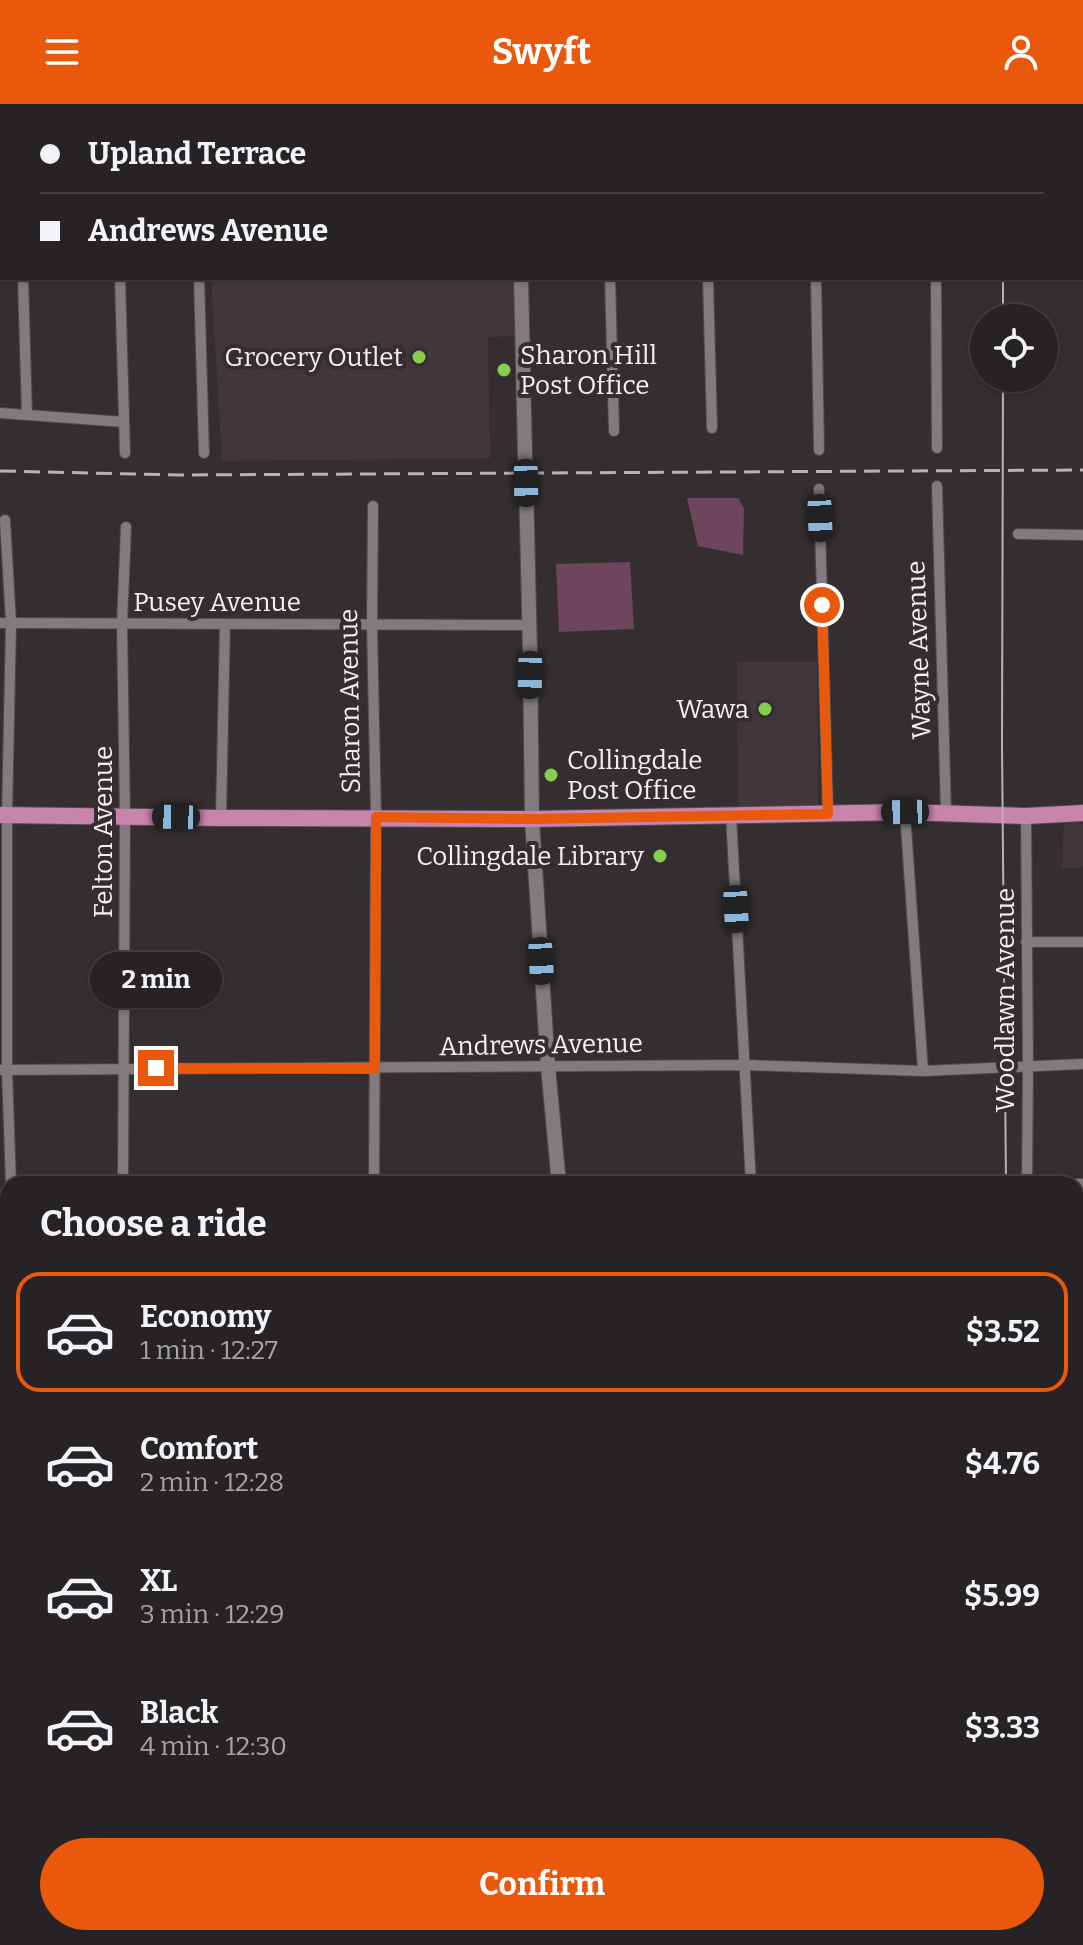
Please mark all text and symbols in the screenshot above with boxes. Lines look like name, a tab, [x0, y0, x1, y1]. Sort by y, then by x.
icon: menu	[40, 30, 84, 74]
text: Swyft	[492, 30, 591, 74]
icon: person	[999, 30, 1043, 74]
text: Upland Terrace	[88, 136, 306, 172]
text: Andrews Avenue	[88, 213, 328, 249]
map controls	[970, 304, 1058, 392]
button: locate	[970, 304, 1058, 392]
place label: Sharon Hill Post Office	[520, 340, 657, 401]
place label: Grocery Outlet	[225, 342, 404, 373]
marker: Grocery Outlet	[410, 348, 428, 366]
marker: Sharon Hill Post Office	[495, 361, 513, 379]
car	[514, 459, 538, 507]
car	[807, 494, 833, 542]
street label: Wayne Avenue	[900, 560, 938, 740]
street label: Pusey Avenue	[133, 587, 301, 618]
route start	[804, 587, 840, 623]
street label: Sharon Avenue	[333, 608, 367, 794]
car	[518, 651, 542, 699]
place label: Wawa	[676, 694, 749, 725]
marker: Wawa	[756, 700, 774, 718]
place label: Collingdale Post Office	[567, 745, 702, 806]
street label: Felton Avenue	[88, 746, 119, 918]
marker: Collingdale Post Office	[542, 766, 560, 784]
car	[881, 800, 929, 824]
car	[152, 805, 200, 829]
place label: Collingdale Library	[416, 841, 644, 872]
marker: Collingdale Library	[651, 847, 669, 865]
car	[723, 884, 749, 934]
street label: Woodlawn Avenue	[990, 888, 1021, 1112]
car	[528, 936, 554, 986]
callout: 2 min	[90, 952, 222, 1008]
text: 2 min	[121, 964, 191, 995]
street label: Andrews Avenue	[439, 1028, 643, 1062]
route end	[138, 1050, 174, 1086]
text: Choose a ride	[40, 1202, 267, 1246]
icon: car	[44, 1296, 116, 1368]
text: Economy	[140, 1299, 271, 1335]
text: $3.52	[966, 1314, 1040, 1350]
text: 1 min · 12:27	[140, 1335, 278, 1366]
icon: car	[44, 1428, 116, 1500]
text: Comfort	[140, 1431, 258, 1467]
text: $4.76	[965, 1446, 1040, 1482]
text: 2 min · 12:28	[140, 1467, 284, 1498]
icon: car	[44, 1560, 116, 1632]
text: XL	[140, 1563, 177, 1599]
text: $5.99	[964, 1578, 1040, 1614]
text: 3 min · 12:29	[140, 1599, 284, 1630]
icon: car	[44, 1692, 116, 1764]
text: Black	[140, 1695, 218, 1731]
text: $3.33	[965, 1710, 1040, 1746]
text: 4 min · 12:30	[140, 1731, 287, 1762]
button: Confirm	[40, 1838, 1044, 1930]

